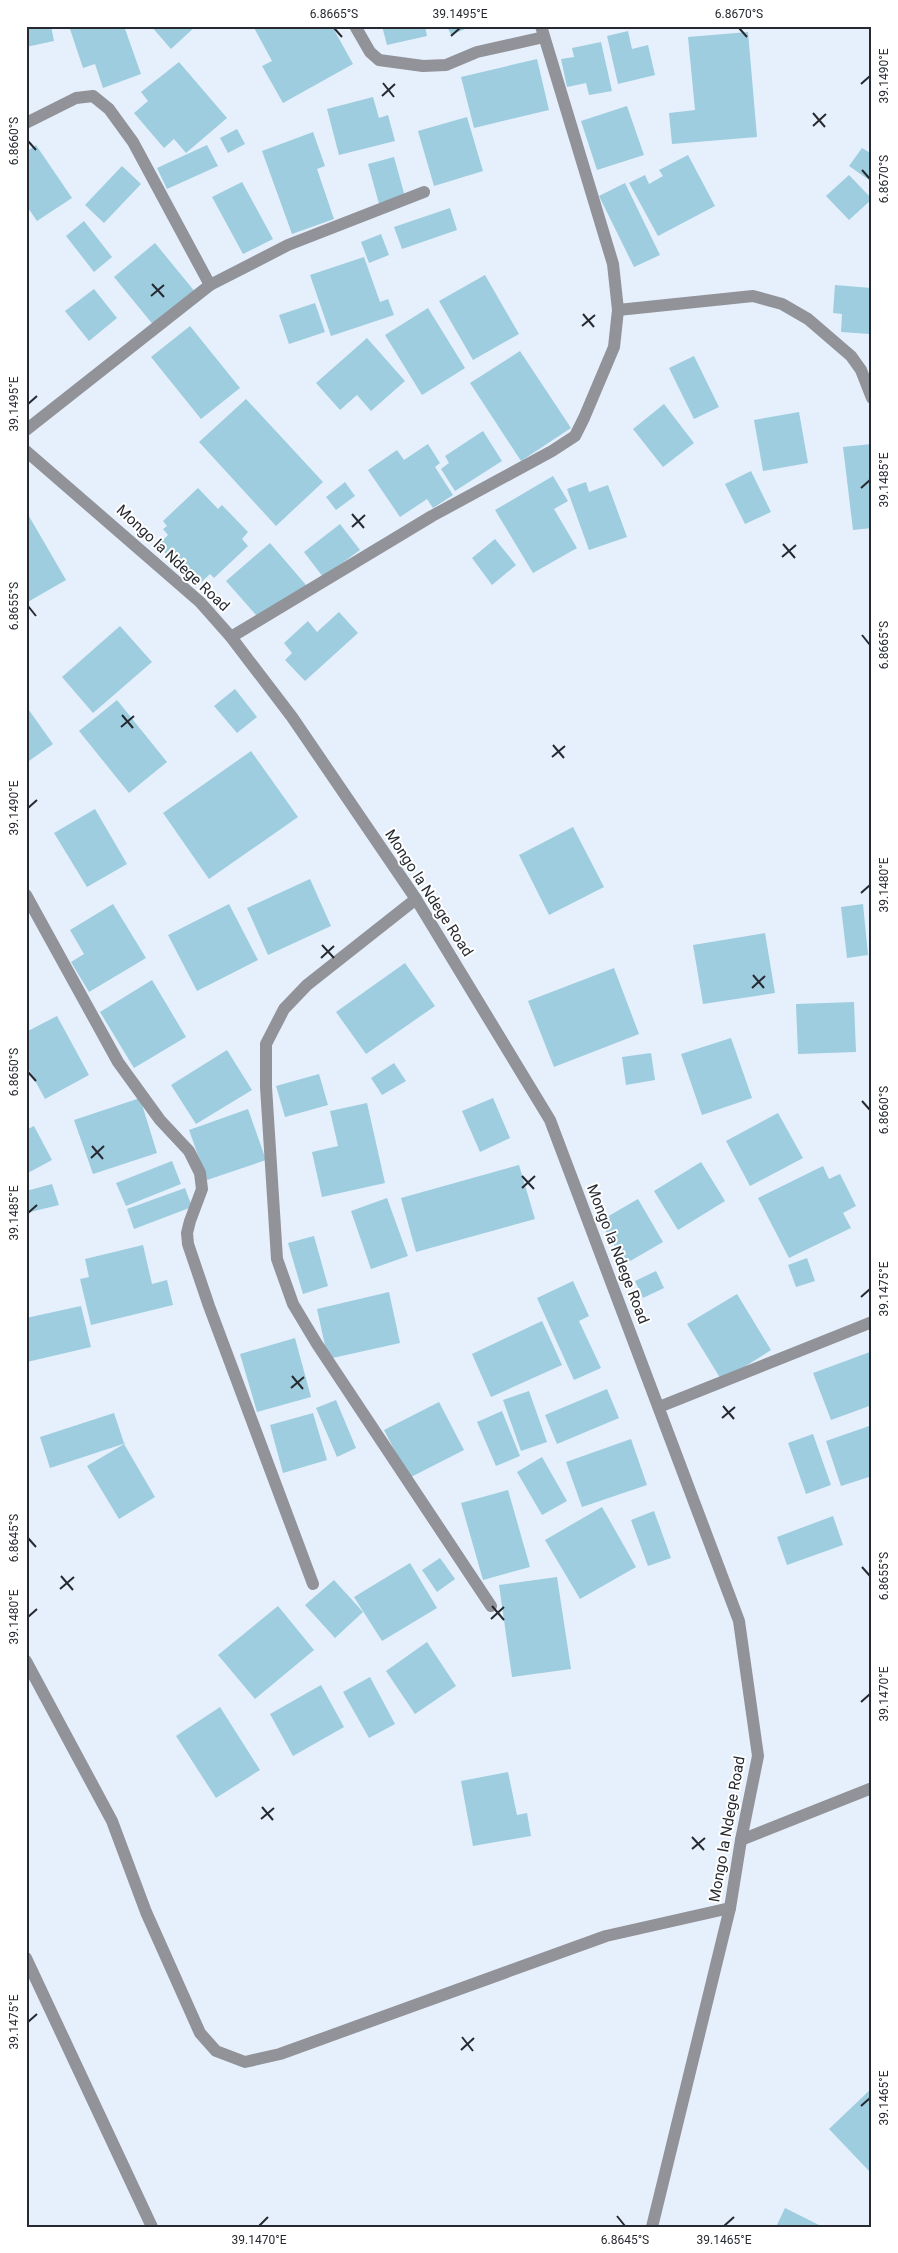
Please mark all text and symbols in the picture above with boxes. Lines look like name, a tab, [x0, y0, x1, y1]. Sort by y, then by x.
text: 6.8665°S	[310, 7, 358, 21]
text: 39.1495°E	[433, 7, 488, 21]
text: 6.8670°S	[715, 7, 763, 21]
text: 39.1490°E	[877, 48, 891, 103]
text: 6.8660°S	[7, 117, 21, 165]
text: 6.8670°S	[877, 155, 891, 203]
text: 39.1495°E	[7, 376, 21, 431]
text: 39.1485°E	[877, 452, 891, 507]
street label: Mongo la Ndege Road	[113, 501, 233, 615]
text: 6.8655°S	[7, 582, 21, 630]
text: 6.8665°S	[877, 621, 891, 669]
text: 39.1490°E	[7, 780, 21, 835]
street label: Mongo la Ndege Road	[381, 826, 477, 960]
text: 39.1480°E	[877, 857, 891, 912]
text: 6.8650°S	[7, 1048, 21, 1096]
text: 6.8660°S	[877, 1086, 891, 1134]
street label: Mongo la Ndege Road	[583, 1182, 653, 1326]
text: 39.1485°E	[7, 1185, 21, 1240]
text: 39.1475°E	[877, 1261, 891, 1316]
text: 6.8645°S	[7, 1514, 21, 1562]
text: 6.8655°S	[877, 1552, 891, 1600]
text: 39.1480°E	[7, 1589, 21, 1644]
text: 39.1470°E	[877, 1666, 891, 1721]
street label: Mongo la Ndege Road	[705, 1755, 749, 1903]
text: 39.1475°E	[7, 1994, 21, 2049]
text: 39.1465°E	[877, 2070, 891, 2125]
text: 39.1470°E	[232, 2233, 287, 2247]
text: 6.8645°S	[601, 2233, 649, 2247]
text: 39.1465°E	[697, 2233, 752, 2247]

